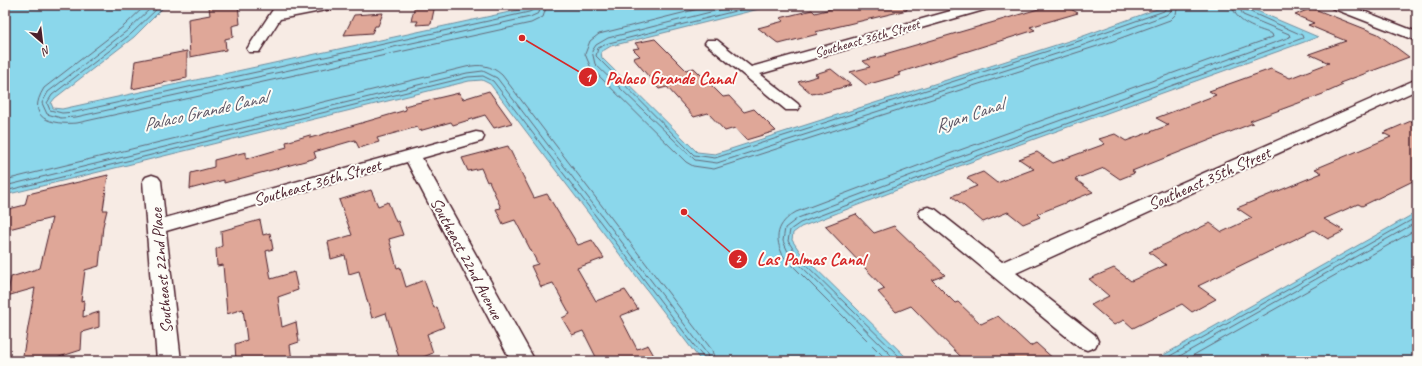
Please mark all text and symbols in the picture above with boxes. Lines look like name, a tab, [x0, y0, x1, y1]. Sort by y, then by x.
street label: Southeast 36th Street	[813, 15, 923, 62]
north arrow	[22, 22, 62, 62]
text: N	[38, 43, 53, 60]
callout: Palaco Grande Canal	[578, 62, 742, 92]
text: Palaco Grande Canal	[606, 67, 738, 89]
text: 1	[585, 70, 592, 86]
water label: Palaco Grande Canal	[141, 85, 275, 136]
water label: Ryan Canal	[932, 91, 1012, 137]
street label: Southeast 35th Street	[1145, 141, 1276, 215]
street label: Southeast 36th Street	[251, 154, 386, 211]
street label: Southeast 22nd Avenue	[426, 194, 508, 324]
street label: Southeast 22nd Place	[145, 206, 177, 334]
callout: Las Palmas Canal	[728, 244, 874, 274]
text: Las Palmas Canal	[757, 248, 869, 270]
text: 2	[735, 251, 742, 267]

